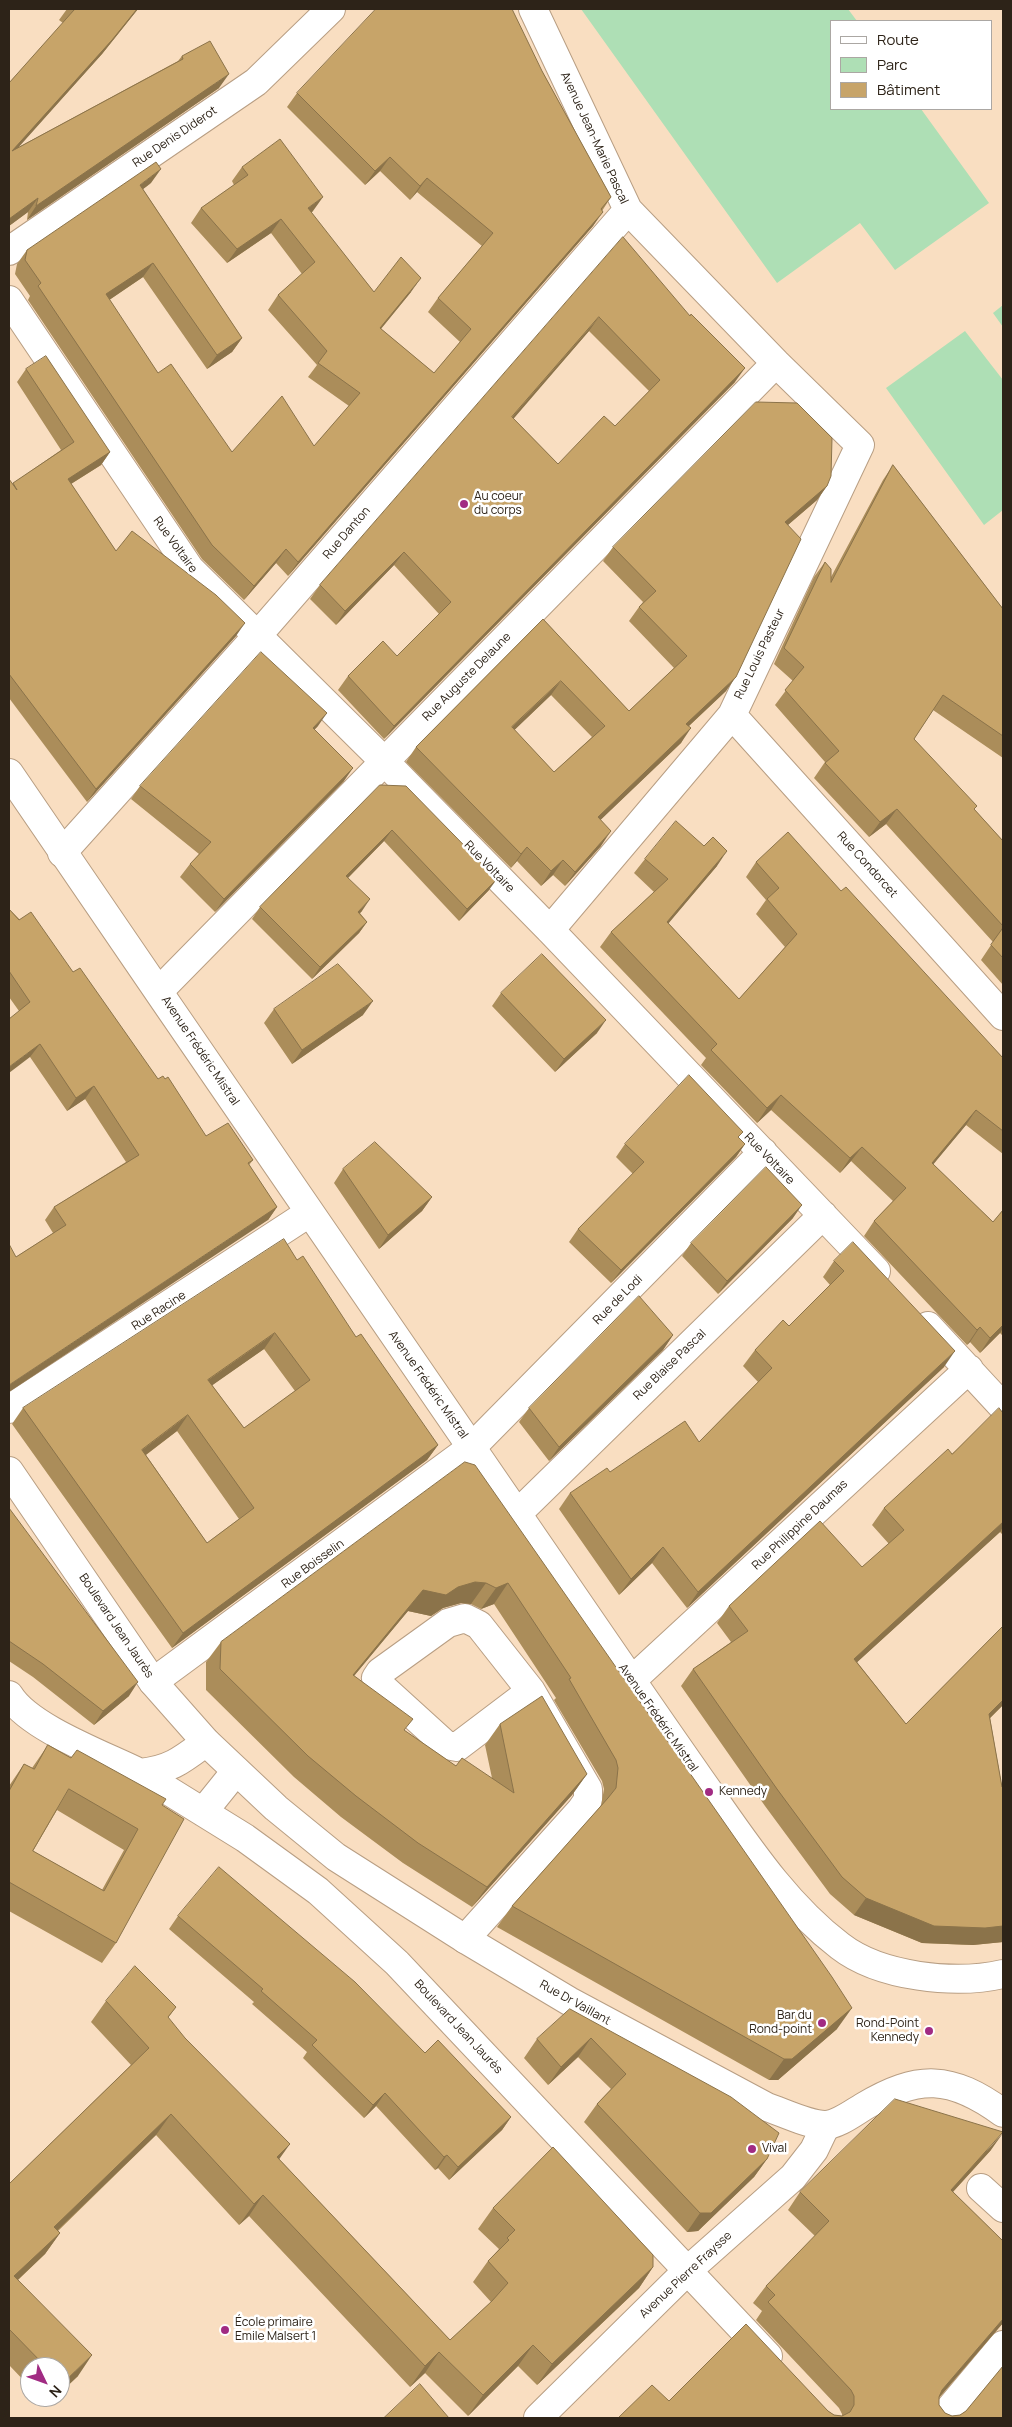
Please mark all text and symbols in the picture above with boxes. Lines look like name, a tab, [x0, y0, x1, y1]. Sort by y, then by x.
legend	[830, 20, 992, 110]
text: Route	[877, 29, 919, 50]
text: Parc	[877, 54, 908, 75]
street label: Avenue Jean-Marie Pascal	[557, 70, 631, 206]
text: Bâtiment	[877, 79, 940, 100]
street label: Rue Denis Diderot	[130, 103, 220, 171]
place label: Au coeur du corps	[474, 490, 523, 518]
marker: Au coeur du corps	[458, 498, 470, 510]
street label: Rue Danton	[320, 504, 374, 562]
street label: Rue Voltaire	[150, 514, 200, 576]
street label: Rue Louis Pasteur	[732, 606, 788, 702]
street label: Rue Auguste Delaune	[420, 630, 514, 724]
street label: Rue Condorcet	[834, 829, 900, 901]
street label: Rue Voltaire	[461, 838, 517, 896]
street label: Avenue Frédéric Mistral	[158, 994, 242, 1108]
street label: Rue Voltaire	[741, 1130, 797, 1188]
street label: Rue de Lodi	[590, 1272, 646, 1328]
street label: Rue Racine	[129, 1288, 189, 1334]
street label: Rue Blaise Pascal	[631, 1327, 709, 1403]
street label: Avenue Frédéric Mistral	[385, 1328, 471, 1442]
street label: Rue Philippine Daumas	[749, 1477, 851, 1573]
street label: Rue Boisselin	[279, 1537, 347, 1591]
street label: Boulevard Jean Jaurès	[76, 1571, 156, 1681]
street label: Avenue Frédéric Mistral	[615, 1661, 701, 1775]
place label: Kennedy	[719, 1785, 767, 1799]
marker: Kennedy	[703, 1786, 715, 1798]
street label: Boulevard Jean Jaurès	[411, 1977, 505, 2077]
street label: Rue Dr Vaillant	[537, 1977, 613, 2029]
place label: Bar du Rond-point	[749, 2009, 812, 2037]
marker: Bar du Rond-point	[816, 2017, 828, 2029]
place label: Rond-Point Kennedy	[856, 2017, 919, 2045]
marker: Rond-Point Kennedy	[923, 2025, 935, 2037]
place label: Vival	[762, 2142, 787, 2156]
marker: Vival	[746, 2143, 758, 2155]
street label: Avenue Pierre Fraysse	[637, 2229, 735, 2321]
place label: École primaire Emile Malsert 1	[235, 2316, 316, 2344]
marker: École primaire Emile Malsert 1	[219, 2324, 231, 2336]
north arrow	[20, 2357, 70, 2407]
text: N	[45, 2382, 66, 2402]

